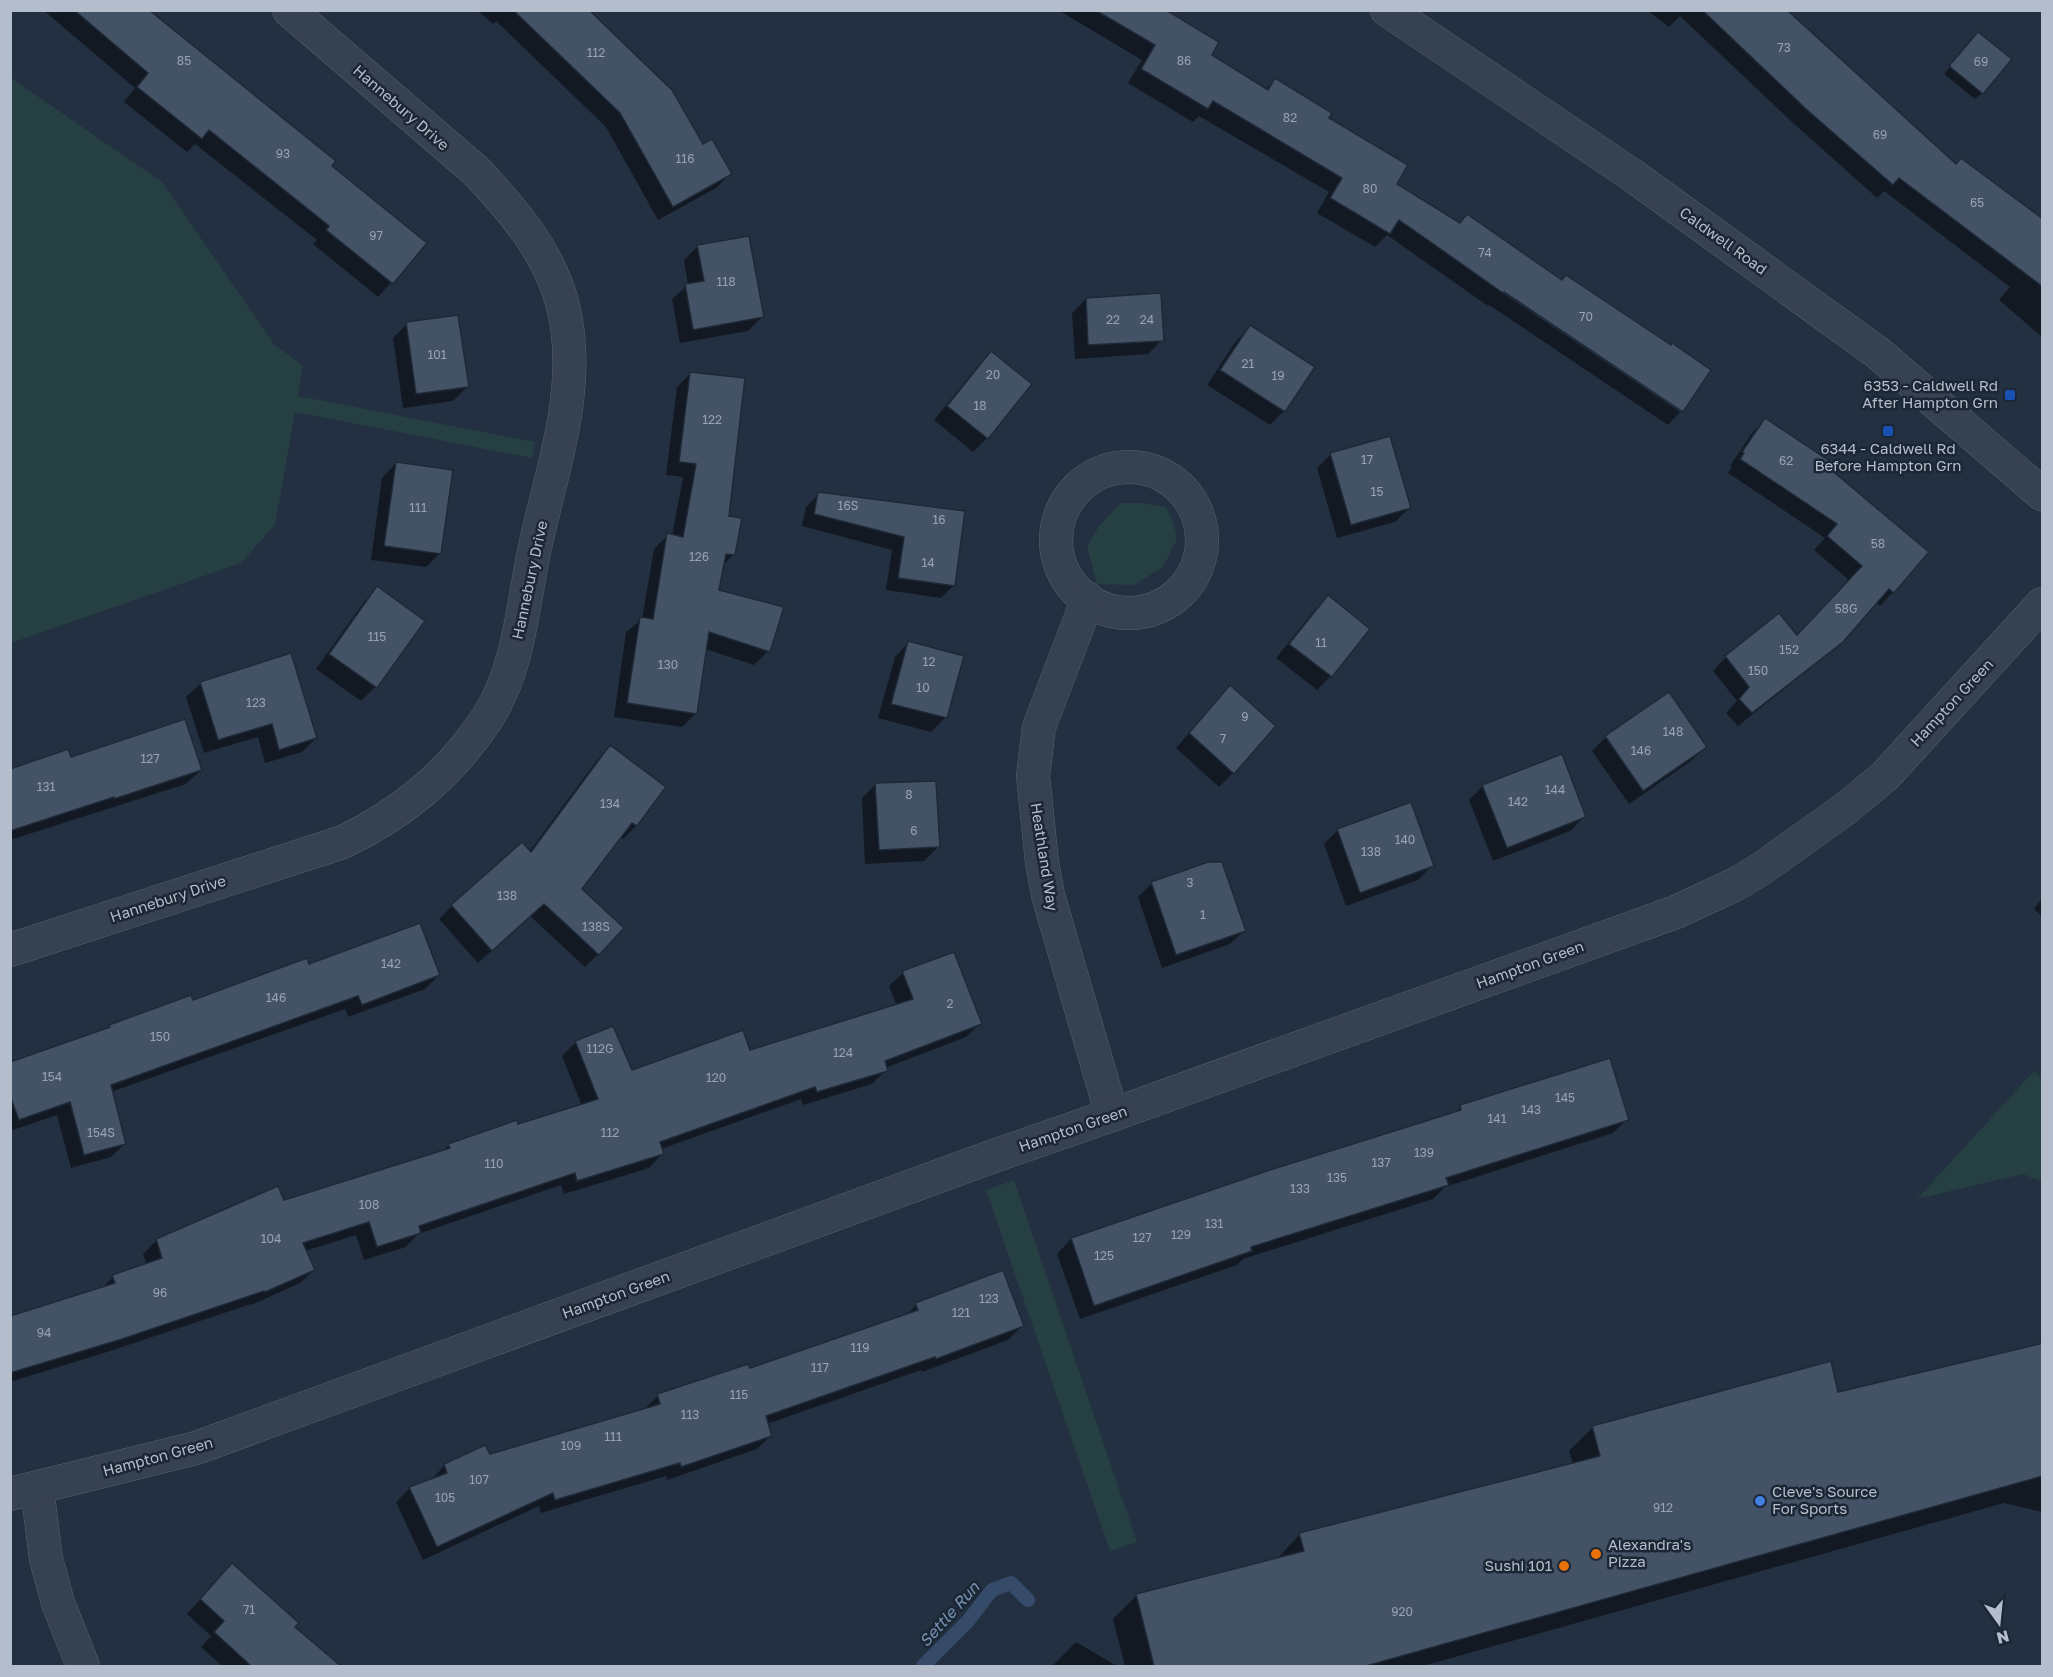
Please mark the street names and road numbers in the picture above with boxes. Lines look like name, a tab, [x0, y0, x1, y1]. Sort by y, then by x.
street label: Hannebury Drive	[350, 61, 453, 154]
street label: Caldwell Road	[1676, 203, 1771, 278]
street label: Hannebury Drive	[508, 518, 550, 641]
street label: Hampton Green	[1906, 655, 1996, 750]
street label: Heathland Way	[1028, 801, 1063, 913]
street label: Hannebury Drive	[107, 871, 228, 925]
street label: Hampton Green	[1473, 936, 1586, 992]
street label: Hampton Green	[1016, 1101, 1129, 1155]
street label: Hampton Green	[559, 1266, 672, 1322]
street label: Hampton Green	[101, 1433, 215, 1479]

